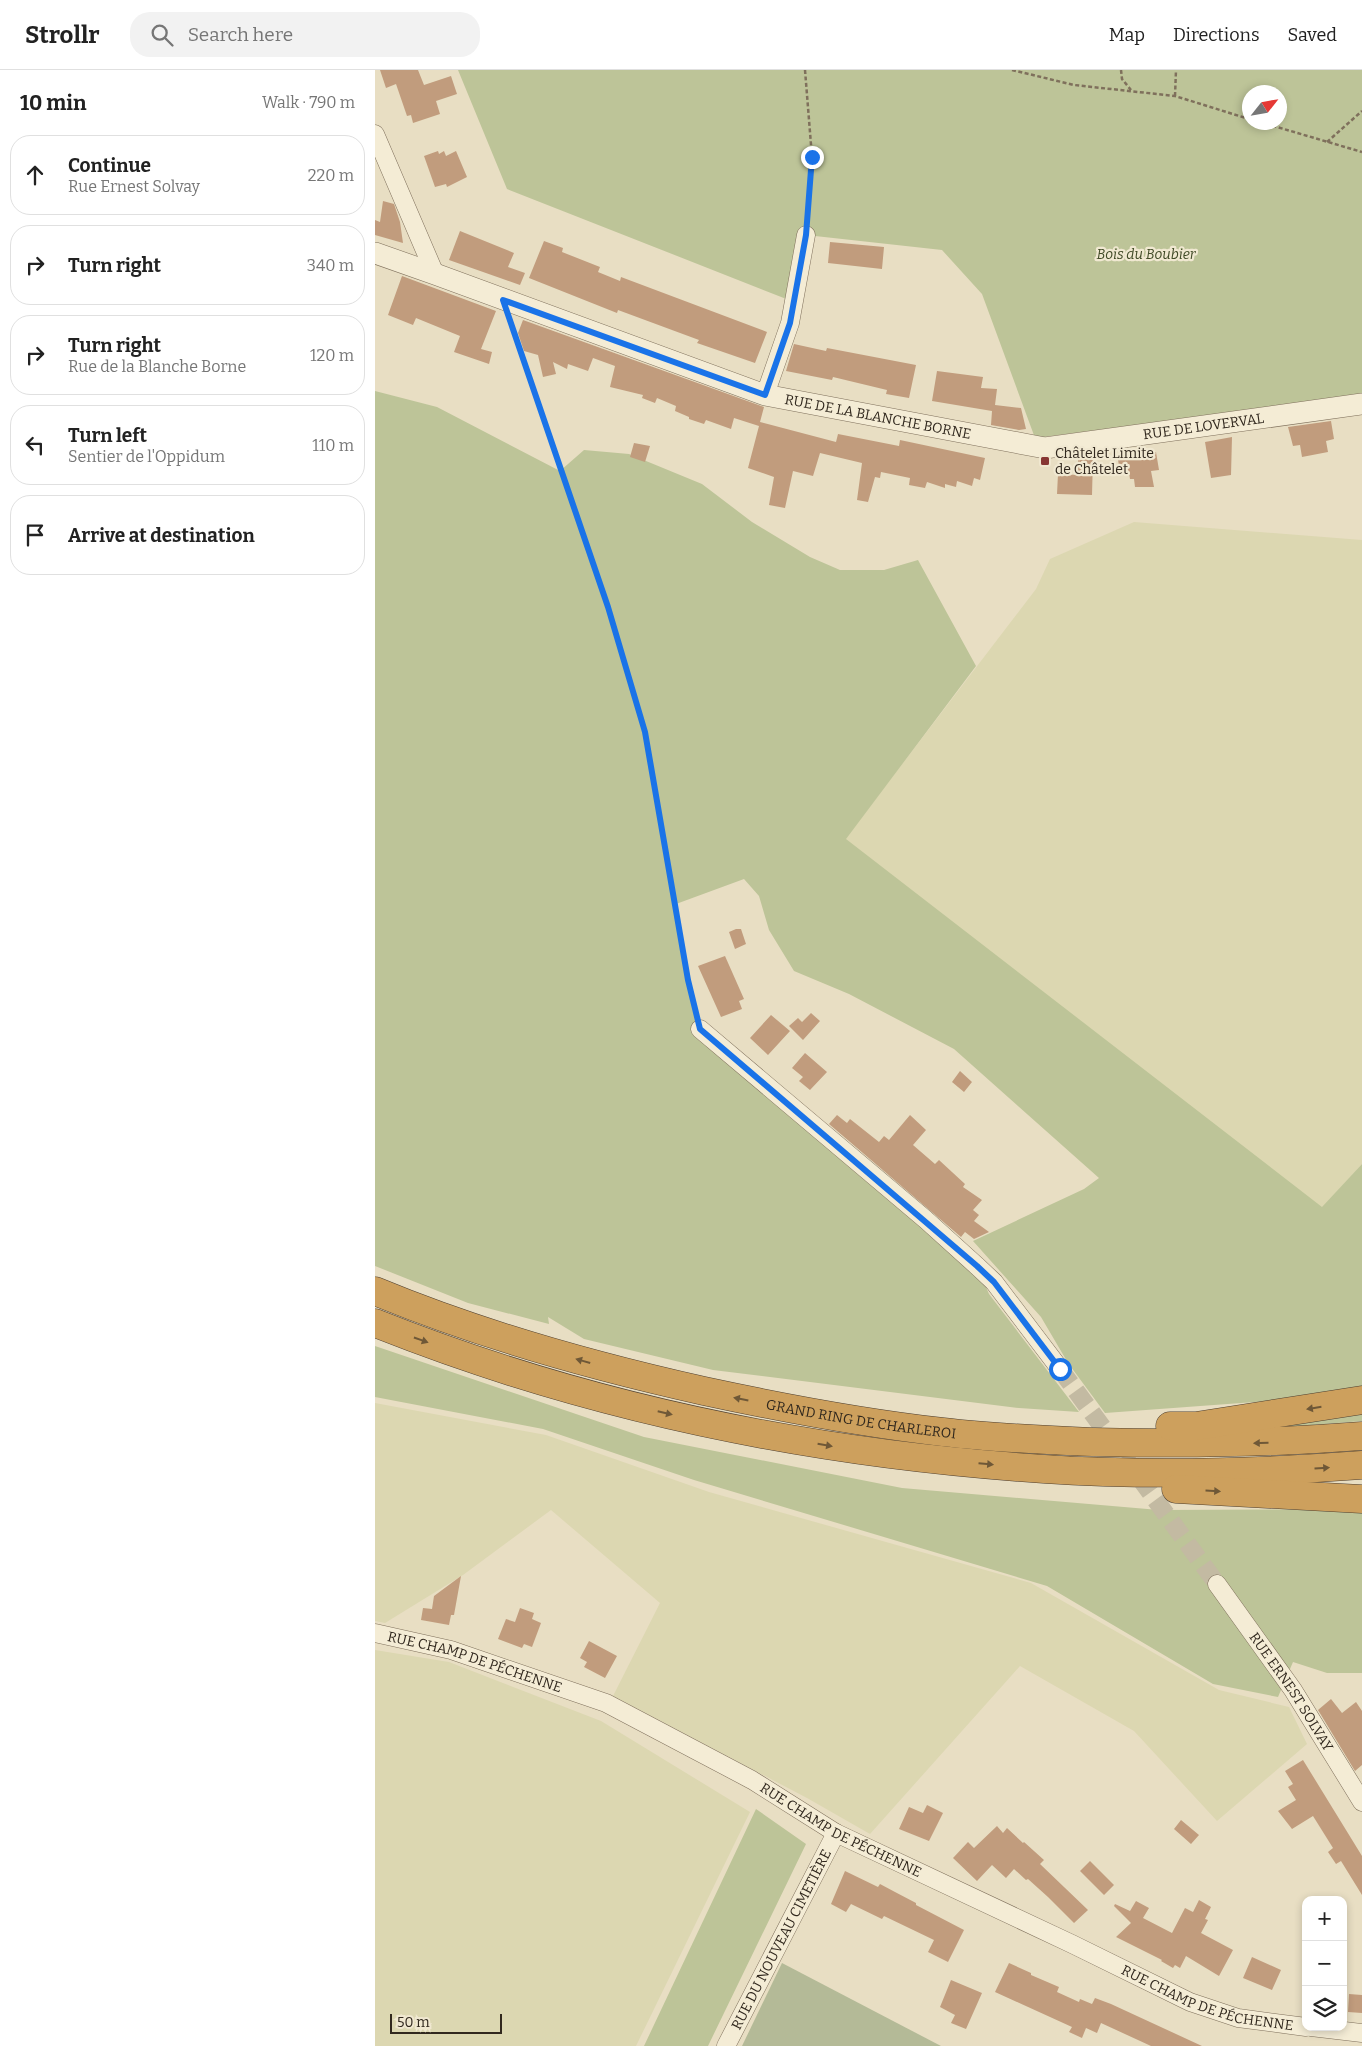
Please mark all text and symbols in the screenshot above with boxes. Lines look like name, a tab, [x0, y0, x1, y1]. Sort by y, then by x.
search box	[130, 12, 480, 57]
text: Strollr	[25, 21, 100, 49]
icon: search	[148, 21, 176, 49]
text: Search here	[188, 23, 293, 46]
text: Map	[1109, 24, 1145, 46]
text: Directions	[1173, 24, 1260, 46]
text: Saved	[1288, 24, 1337, 46]
north arrow	[1242, 85, 1287, 130]
text: 10 min	[20, 90, 86, 116]
text: Walk · 790 m	[262, 93, 355, 112]
route end	[801, 146, 824, 169]
text: Continue	[68, 154, 151, 177]
icon: ahead	[21, 161, 49, 189]
text: 220 m	[308, 166, 354, 185]
text: Rue Ernest Solvay	[68, 177, 200, 196]
park label: Bois du Boubier	[1097, 246, 1197, 263]
icon: right	[21, 251, 49, 279]
text: Turn right	[68, 254, 161, 277]
text: 340 m	[307, 256, 354, 275]
text: Turn right	[68, 334, 161, 357]
icon: right	[21, 341, 49, 369]
text: 120 m	[310, 346, 354, 365]
text: Rue de la Blanche Borne	[68, 357, 246, 376]
street label: RUE DE LA BLANCHE BORNE	[783, 390, 973, 442]
street label: RUE DE LOVERVAL	[1142, 409, 1265, 443]
text: Turn left	[68, 424, 147, 447]
icon: left	[21, 431, 49, 459]
text: 110 m	[312, 436, 354, 455]
place label: Châtelet Limite de Châtelet	[1055, 445, 1154, 478]
text: Sentier de l'Oppidum	[68, 447, 225, 466]
marker: Châtelet Limite de Châtelet	[1039, 455, 1051, 467]
icon: arrive	[21, 521, 49, 549]
text: Arrive at destination	[68, 524, 255, 547]
one-way arrow	[413, 1337, 428, 1344]
one-way arrow	[575, 1357, 590, 1365]
route start	[1049, 1358, 1072, 1381]
one-way arrow	[732, 1394, 748, 1402]
street label: GRAND RING DE CHARLEROI	[765, 1396, 957, 1442]
one-way arrow	[1306, 1405, 1322, 1413]
one-way arrow	[658, 1409, 673, 1417]
one-way arrow	[1253, 1439, 1269, 1447]
one-way arrow	[817, 1442, 833, 1450]
one-way arrow	[978, 1461, 994, 1469]
one-way arrow	[1314, 1464, 1330, 1472]
one-way arrow	[1206, 1488, 1222, 1496]
street label: RUE CHAMP DE PÉCHENNE	[386, 1628, 564, 1696]
street label: RUE ERNEST SOLVAY	[1246, 1629, 1337, 1754]
street label: RUE CHAMP DE PÉCHENNE	[757, 1779, 924, 1881]
street label: RUE DU NOUVEAU CIMETIÈRE	[728, 1846, 835, 2032]
map controls	[1302, 1896, 1347, 2031]
button: +	[1302, 1896, 1347, 1941]
button: −	[1302, 1941, 1347, 1986]
street label: RUE CHAMP DE PÉCHENNE	[1119, 1961, 1294, 2034]
button: layers	[1302, 1986, 1347, 2031]
scale bar	[390, 2011, 503, 2034]
text: 50 m	[397, 2014, 430, 2031]

